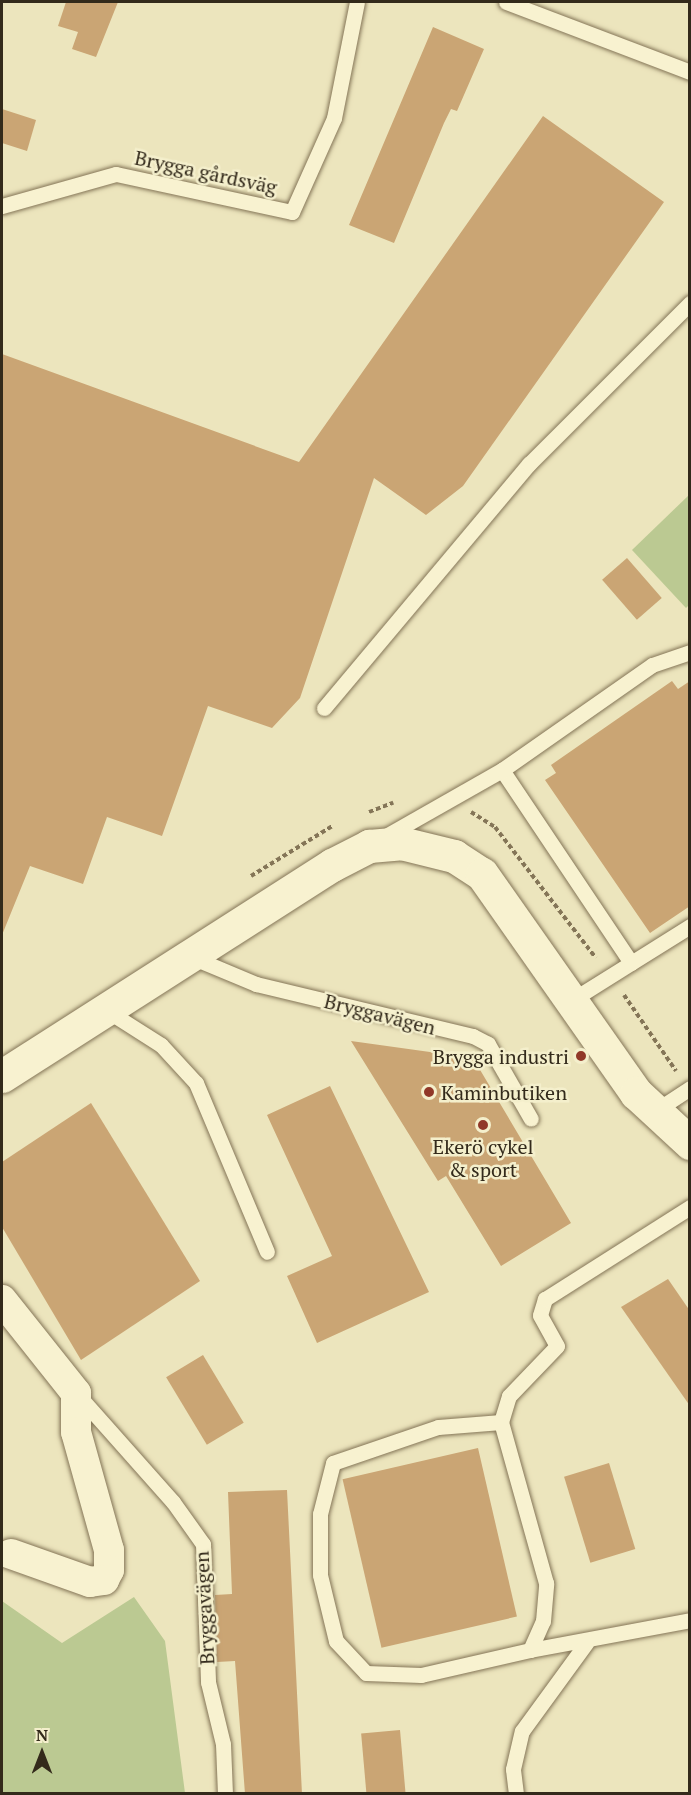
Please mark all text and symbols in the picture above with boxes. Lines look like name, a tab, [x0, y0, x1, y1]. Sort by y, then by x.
street label: Brygga gårdsväg	[133, 145, 279, 199]
street label: Bryggavägen	[322, 989, 438, 1039]
place label: Brygga industri	[433, 1044, 569, 1068]
marker: Brygga industri	[574, 1049, 588, 1063]
place label: Kaminbutiken	[441, 1080, 567, 1104]
marker: Kaminbutiken	[422, 1085, 436, 1099]
marker: Ekerö cykel & sport	[476, 1118, 490, 1132]
place label: Ekerö cykel & sport	[433, 1134, 533, 1181]
street label: Bryggavägen	[189, 1551, 219, 1665]
north arrow	[12, 1723, 72, 1783]
text: N	[36, 1724, 48, 1746]

